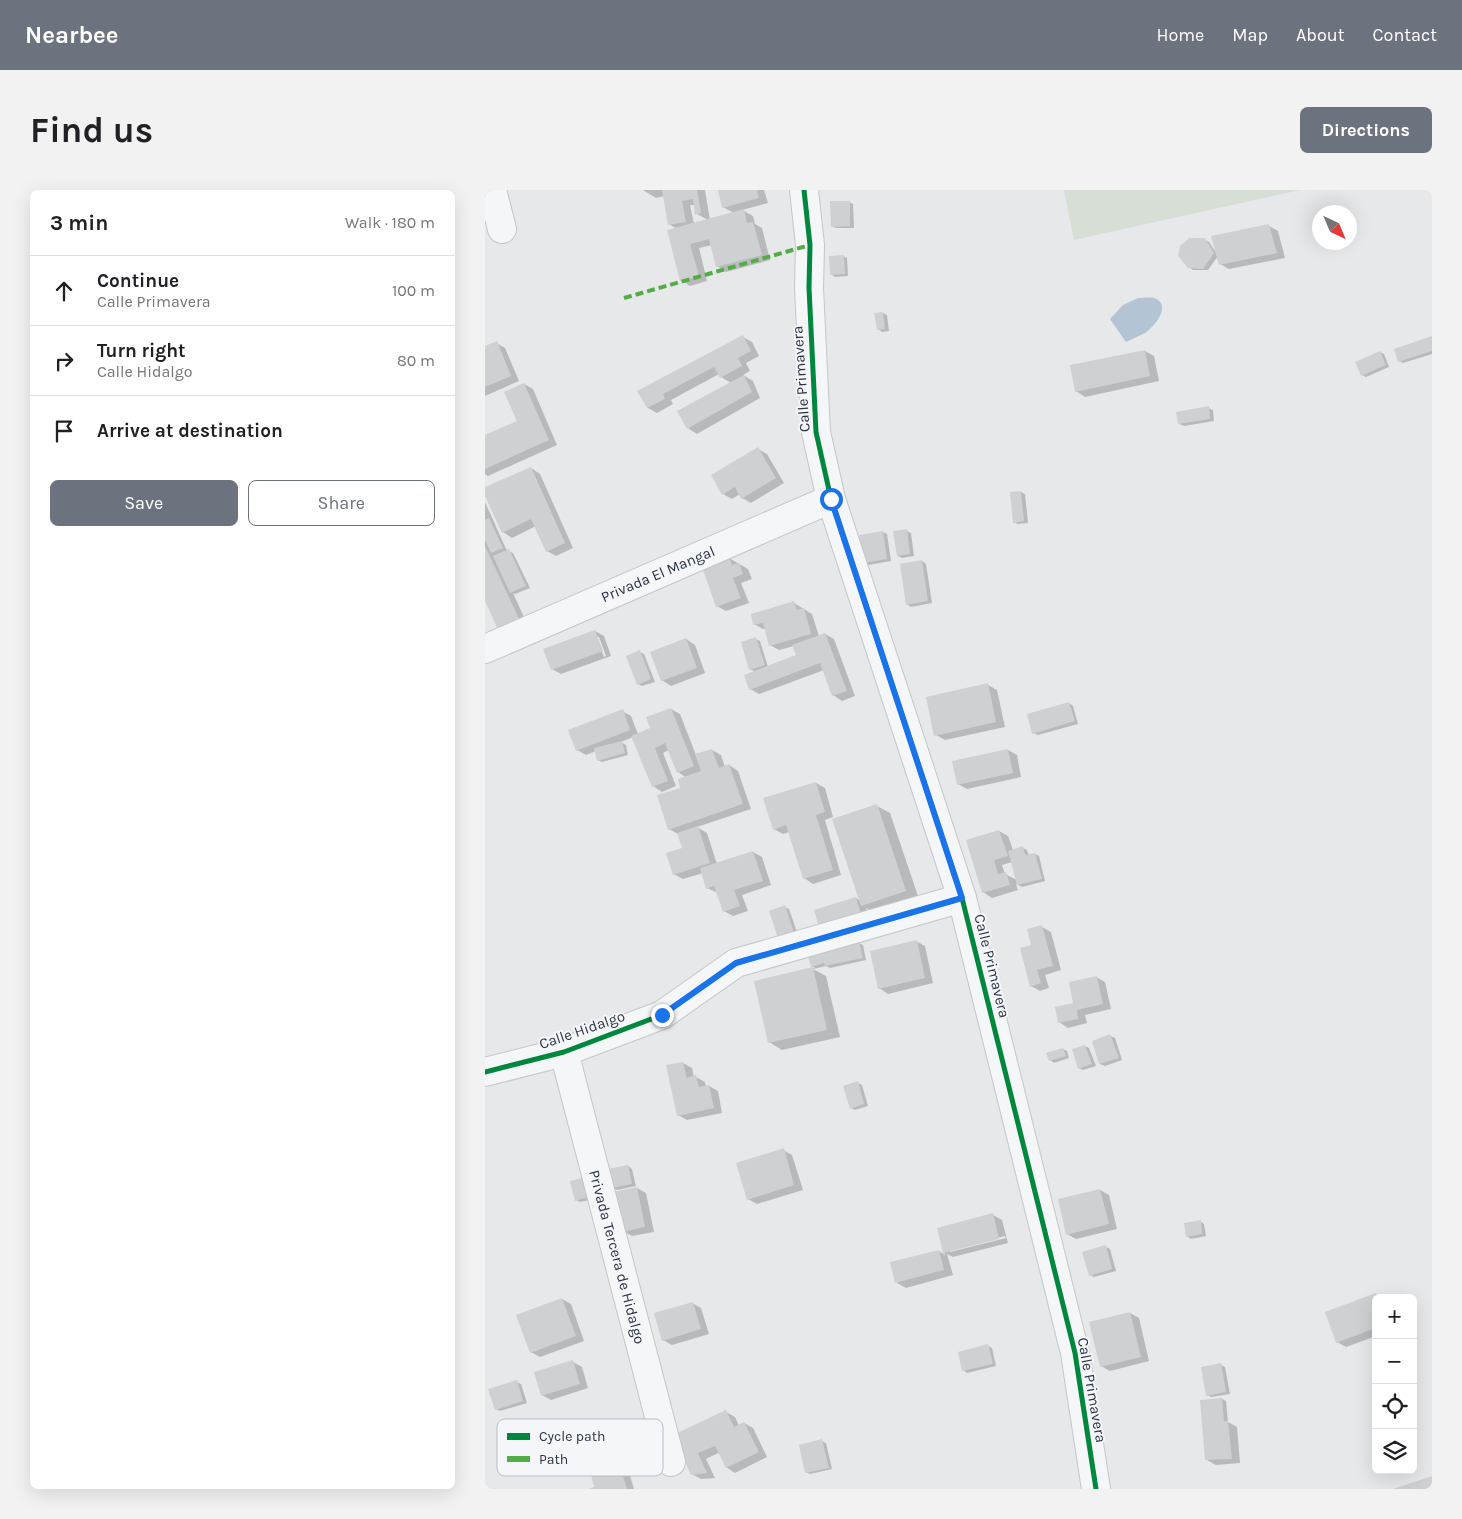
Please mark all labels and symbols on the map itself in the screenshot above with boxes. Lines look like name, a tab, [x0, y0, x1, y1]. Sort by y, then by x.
north arrow	[1312, 205, 1357, 250]
street label: Calle Primavera	[788, 325, 814, 433]
route start	[820, 488, 843, 511]
street label: Privada El Mangal	[598, 542, 718, 606]
street label: Calle Primavera	[970, 912, 1014, 1020]
route end	[651, 1004, 674, 1027]
street label: Calle Hidalgo	[537, 1007, 627, 1053]
street label: Privada Tercera de Hidalgo	[585, 1168, 649, 1346]
street label: Calle Primavera	[1074, 1336, 1110, 1444]
legend	[497, 1419, 663, 1476]
text: Cycle path	[539, 1428, 605, 1445]
text: Path	[539, 1451, 568, 1468]

